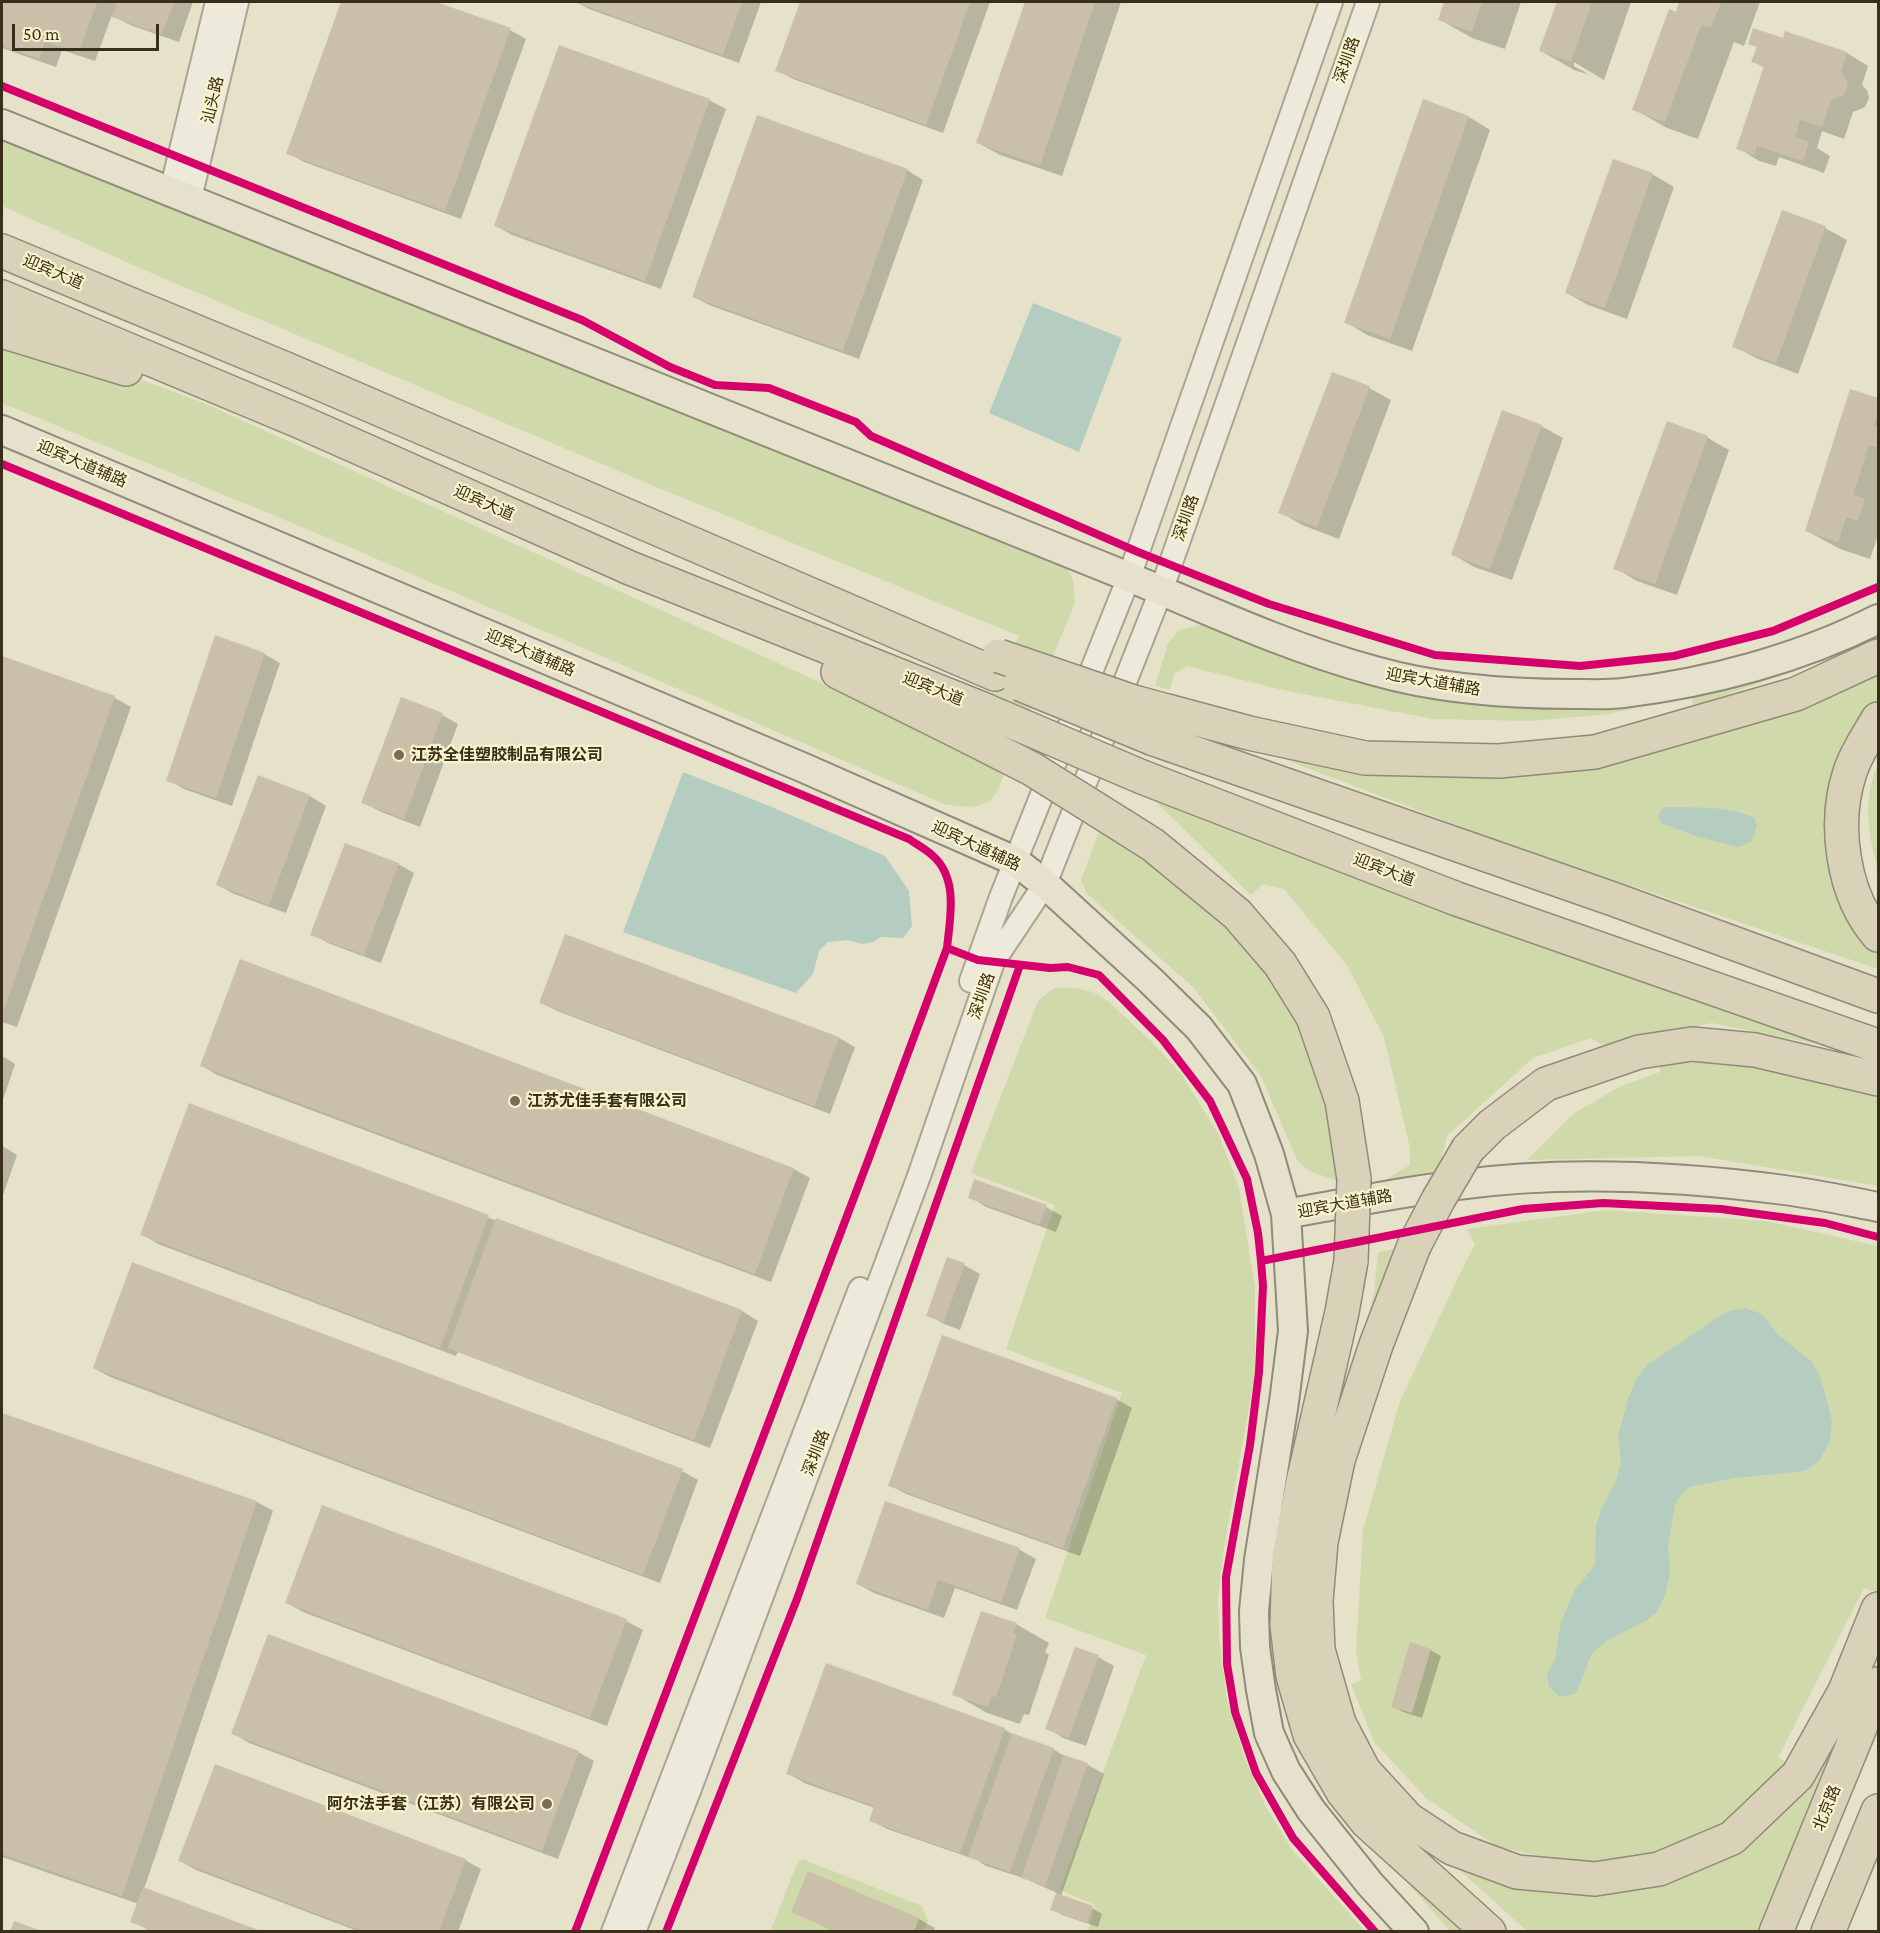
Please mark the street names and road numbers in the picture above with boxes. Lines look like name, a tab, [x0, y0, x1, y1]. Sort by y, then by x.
street label: 深圳路	[1330, 34, 1364, 86]
street label: 汕头路	[198, 74, 228, 126]
street label: 迎宾大道	[20, 251, 86, 293]
street label: 迎宾大道辅路	[34, 436, 130, 492]
street label: 迎宾大道	[451, 481, 517, 525]
street label: 深圳路	[1169, 492, 1203, 544]
street label: 迎宾大道辅路	[482, 625, 578, 681]
street label: 迎宾大道辅路	[1384, 664, 1482, 700]
street label: 迎宾大道	[900, 668, 966, 710]
street label: 迎宾大道辅路	[928, 817, 1024, 875]
street label: 迎宾大道	[1351, 850, 1417, 890]
street label: 深圳路	[965, 970, 999, 1022]
street label: 迎宾大道辅路	[1296, 1186, 1394, 1222]
street label: 深圳路	[798, 1427, 834, 1479]
street label: 北京路	[1809, 1782, 1845, 1834]

